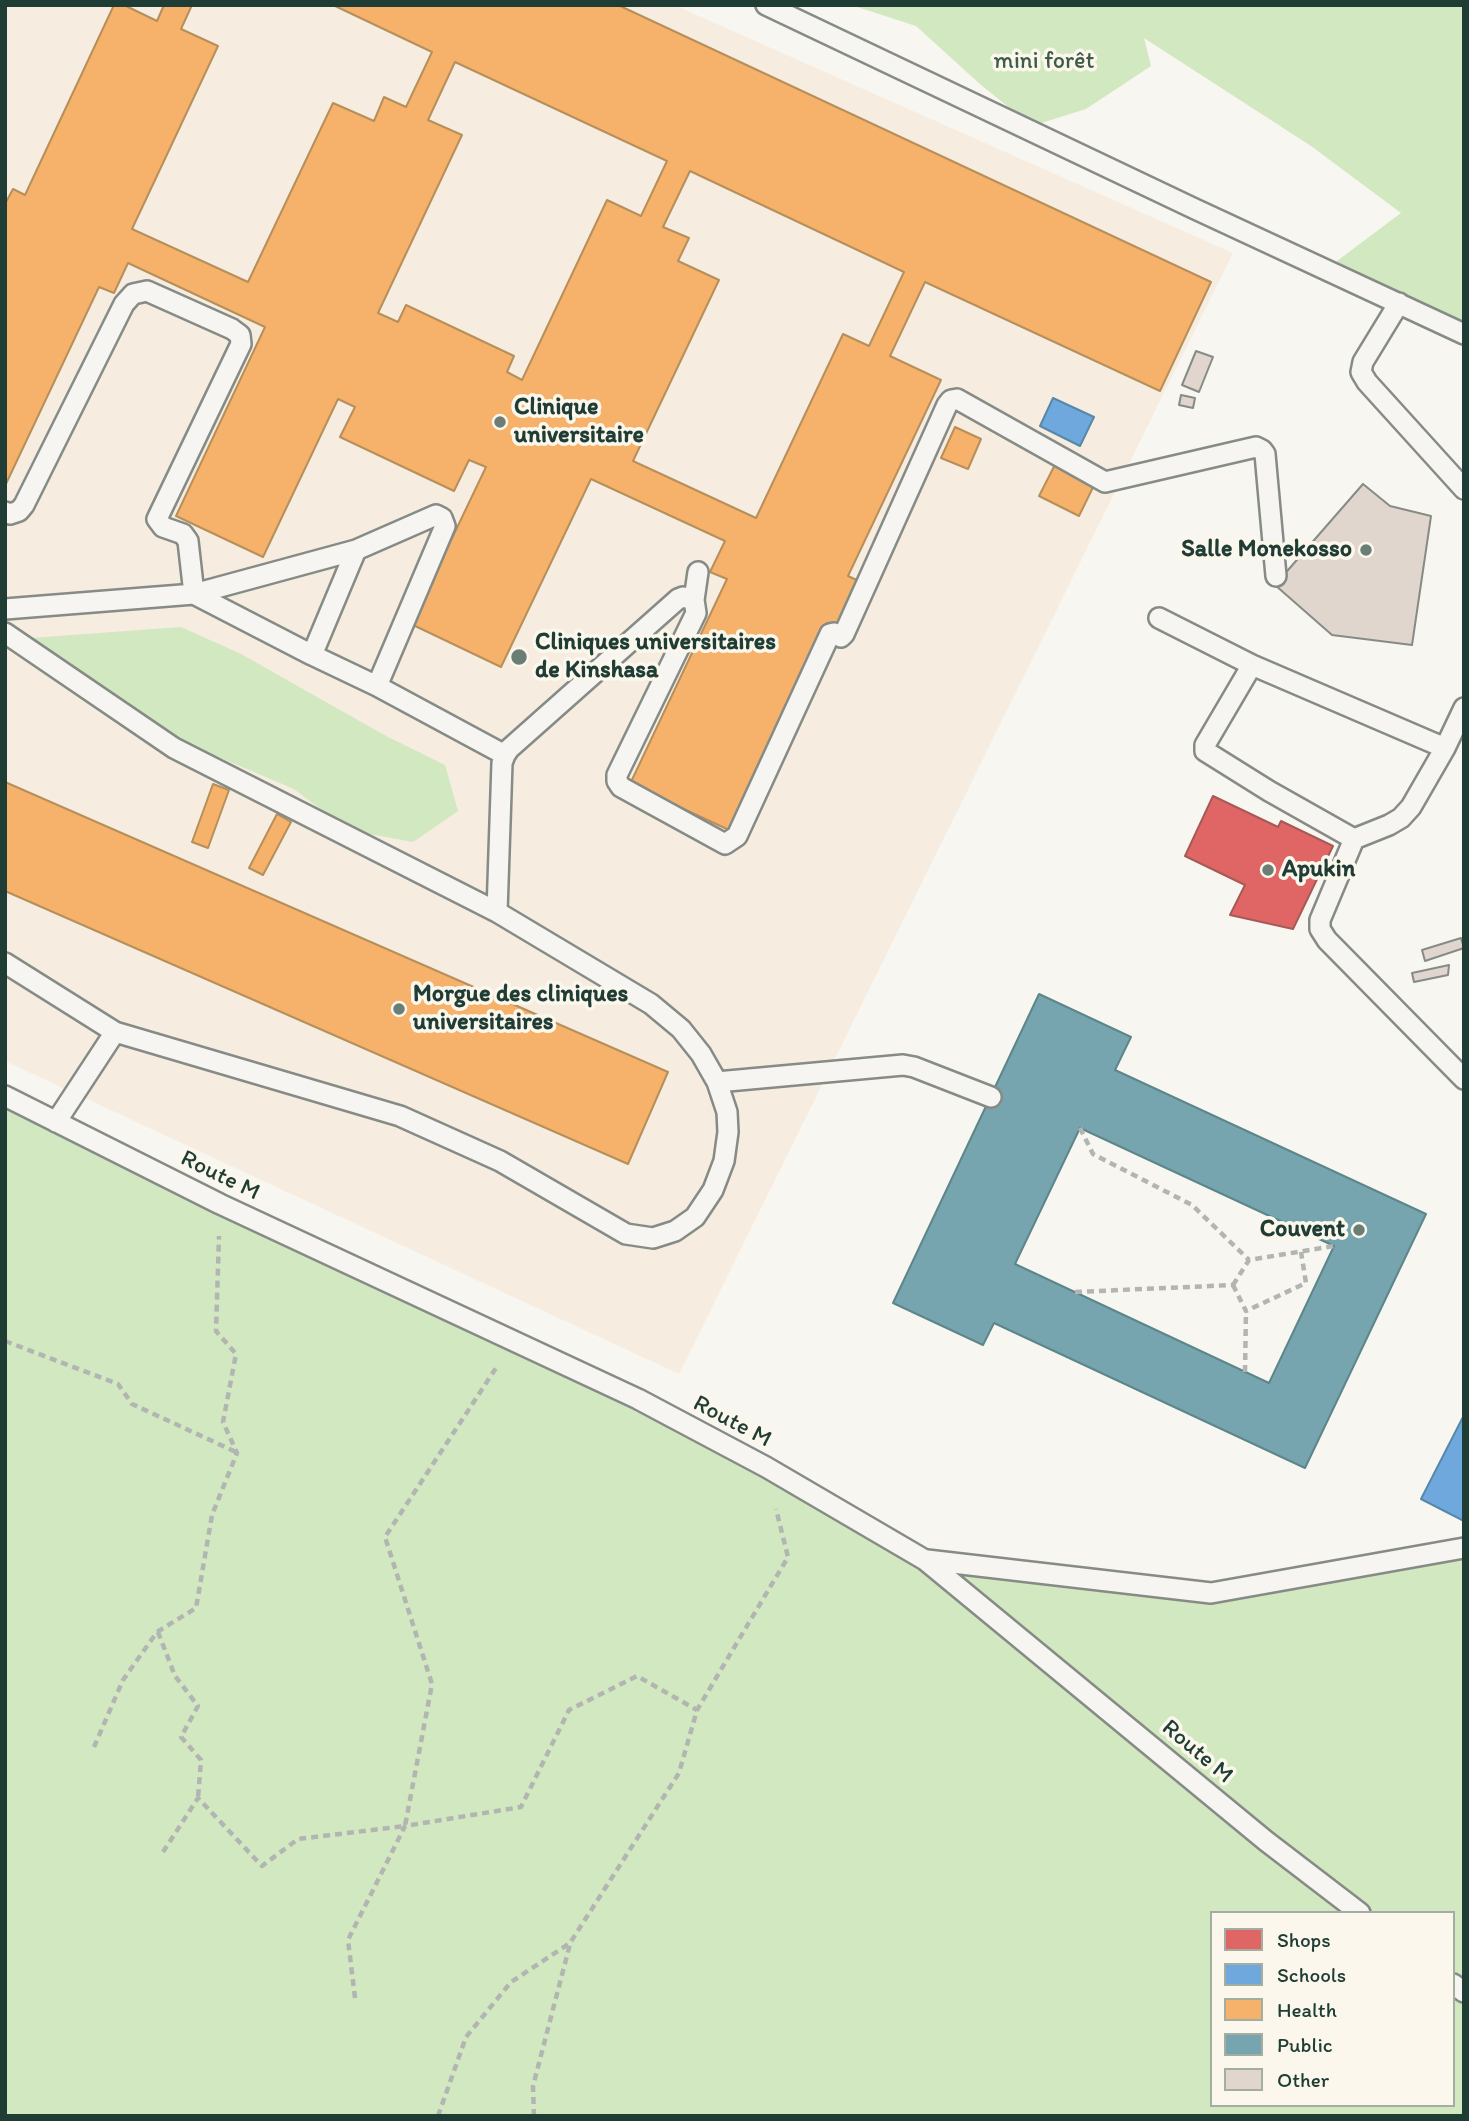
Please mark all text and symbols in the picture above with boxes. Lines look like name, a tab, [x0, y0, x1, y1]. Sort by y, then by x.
park label: mini forêt	[994, 48, 1094, 76]
place label: Clinique universitaire	[514, 394, 644, 450]
marker: Clinique universitaire	[492, 414, 508, 430]
place label: Salle Monekosso	[1181, 536, 1352, 564]
marker: Salle Monekosso	[1358, 542, 1374, 558]
place label: Cliniques universitaires de Kinshasa	[535, 629, 776, 685]
marker: Cliniques universitaires de Kinshasa	[509, 647, 529, 667]
place label: Apukin	[1282, 856, 1355, 884]
marker: Apukin	[1260, 862, 1276, 878]
place label: Morgue des cliniques universitaires	[413, 981, 628, 1037]
marker: Morgue des cliniques universitaires	[391, 1001, 407, 1017]
street label: Route M	[176, 1145, 264, 1207]
place label: Couvent	[1260, 1216, 1345, 1244]
marker: Couvent	[1351, 1222, 1367, 1238]
street label: Route M	[688, 1389, 776, 1455]
street label: Route M	[1155, 1714, 1239, 1790]
legend	[1210, 1911, 1455, 2107]
text: Shops	[1277, 1927, 1331, 1952]
text: Schools	[1277, 1962, 1346, 1987]
text: Health	[1277, 1997, 1337, 2022]
text: Public	[1277, 2032, 1333, 2057]
text: Other	[1277, 2067, 1329, 2092]

